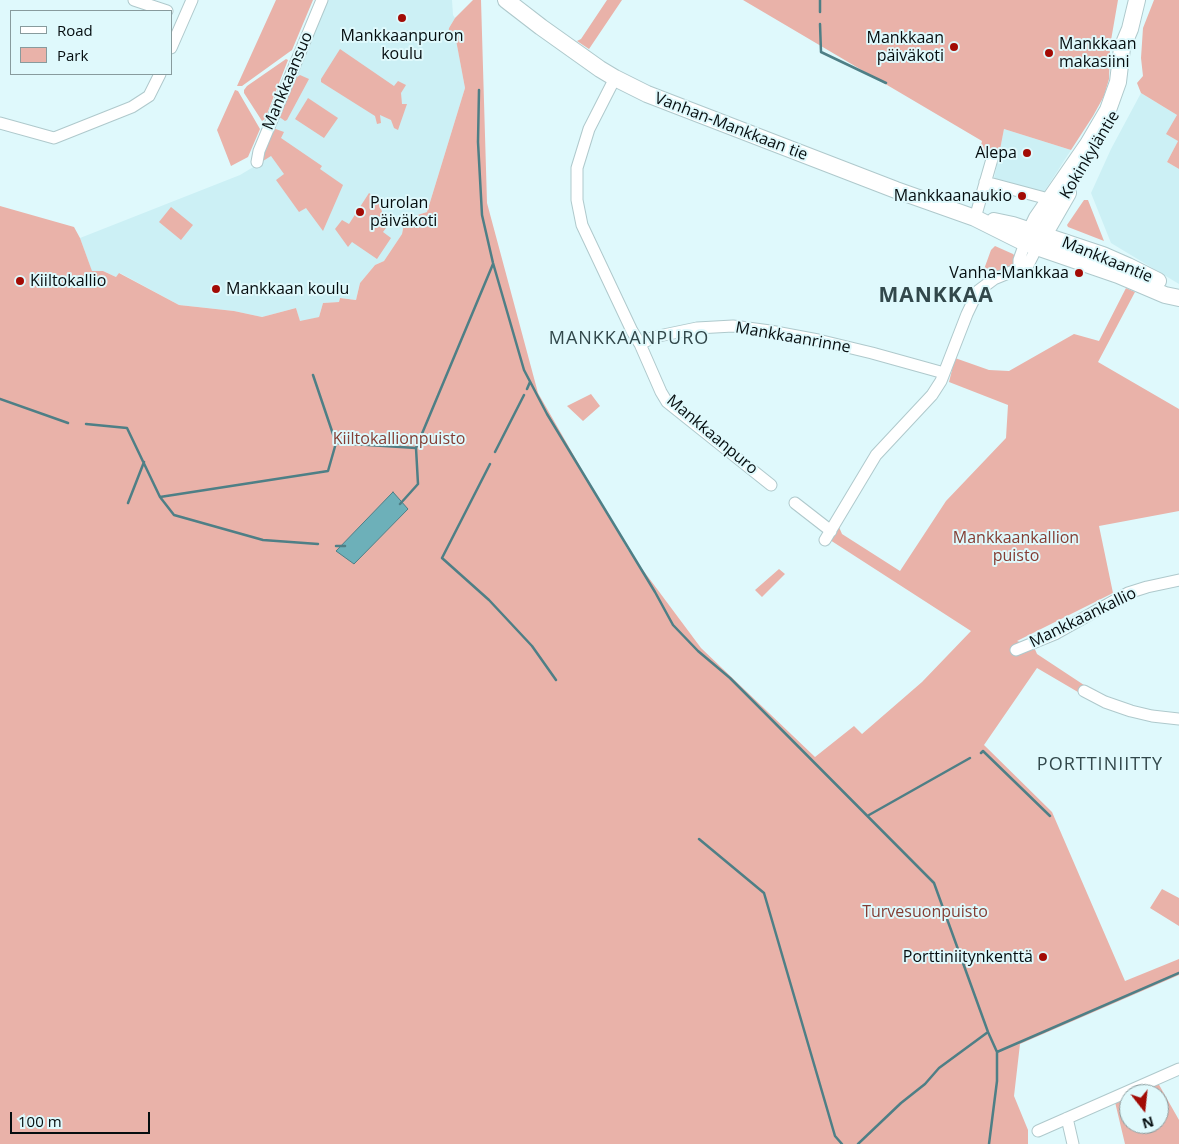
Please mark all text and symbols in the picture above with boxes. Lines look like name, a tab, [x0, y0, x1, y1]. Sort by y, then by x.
legend	[10, 10, 172, 75]
marker: Mankkaanpuron koulu	[396, 12, 408, 24]
text: Road	[57, 20, 93, 40]
place label: Mankkaanpuron koulu	[340, 26, 464, 64]
place label: Mankkaan päiväkoti	[866, 28, 944, 66]
street label: Mankkaansuo	[259, 29, 317, 133]
place label: Mankkaan makasiini	[1059, 34, 1136, 72]
marker: Mankkaan päiväkoti	[948, 41, 960, 53]
text: Park	[57, 45, 88, 65]
marker: Mankkaan makasiini	[1043, 47, 1055, 59]
street label: Vanhan-Mankkaan tie	[652, 89, 810, 165]
street label: Kokinkyläntie	[1056, 107, 1124, 203]
place label: Alepa	[975, 143, 1017, 163]
marker: Alepa	[1021, 147, 1033, 159]
place label: Mankkaanaukio	[894, 186, 1012, 206]
marker: Mankkaanaukio	[1016, 190, 1028, 202]
place label: Purolan päiväkoti	[370, 193, 437, 231]
marker: Purolan päiväkoti	[354, 206, 366, 218]
street label: Mankkaantie	[1059, 233, 1155, 287]
place label: Vanha-Mankkaa	[949, 263, 1069, 283]
marker: Vanha-Mankkaa	[1073, 267, 1085, 279]
place label: Kiiltokallio	[30, 271, 106, 291]
marker: Kiiltokallio	[14, 275, 26, 287]
place label: Mankkaan koulu	[226, 279, 349, 299]
marker: Mankkaan koulu	[210, 283, 222, 295]
district label: MANKKAA	[878, 283, 994, 309]
street label: Mankkaanrinne	[734, 318, 852, 358]
district label: MANKKAANPURO	[547, 328, 711, 350]
street label: Mankkaanpuro	[662, 391, 762, 479]
park label: Kiiltokallionpuisto	[333, 429, 465, 449]
park label: Mankkaankallion puisto	[953, 528, 1079, 566]
street label: Mankkaankallio	[1026, 584, 1140, 652]
district label: PORTTINIITTY	[1035, 754, 1165, 776]
park label: Turvesuonpuisto	[862, 902, 988, 922]
place label: Porttiniitynkenttä	[903, 947, 1033, 967]
marker: Porttiniitynkenttä	[1037, 951, 1049, 963]
north arrow	[1119, 1084, 1169, 1134]
scale bar	[12, 1102, 152, 1134]
text: 100 m	[18, 1111, 62, 1131]
text: N	[1140, 1112, 1156, 1134]

